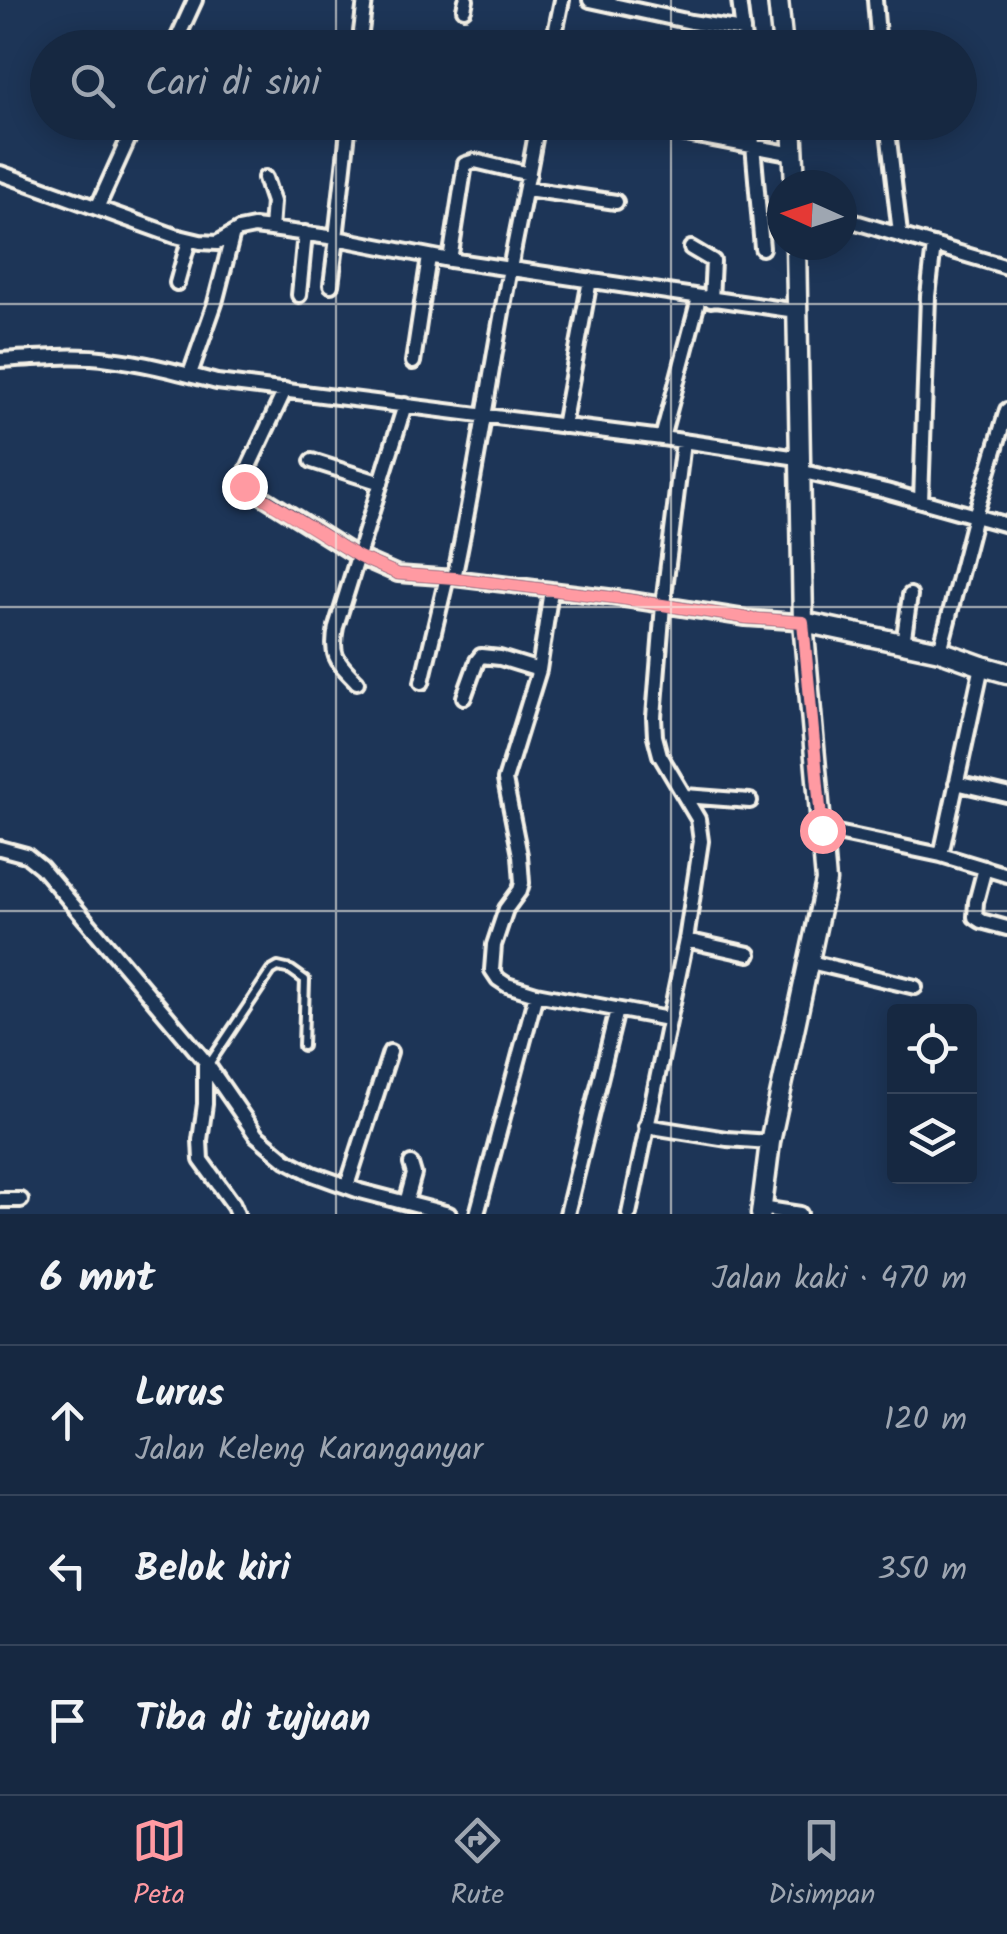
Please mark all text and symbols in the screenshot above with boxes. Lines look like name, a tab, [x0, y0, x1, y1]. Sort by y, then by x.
search box	[30, 30, 977, 140]
text: Cari di sini	[145, 55, 320, 115]
icon: search	[65, 58, 120, 113]
north arrow	[767, 170, 857, 260]
route end	[222, 464, 268, 510]
route start	[800, 808, 846, 854]
map controls	[887, 1004, 977, 1184]
button: locate	[887, 1004, 977, 1094]
button: layers	[887, 1094, 977, 1184]
text: 6 mnt	[40, 1246, 156, 1313]
text: Jalan kaki · 470 m	[712, 1254, 967, 1305]
text: Lurus	[135, 1365, 224, 1425]
icon: ahead	[40, 1393, 95, 1448]
text: 120 m	[884, 1395, 967, 1446]
text: Jalan Keleng Karanganyar	[135, 1425, 483, 1476]
text: Belok kiri	[135, 1540, 290, 1600]
icon: left	[40, 1543, 95, 1598]
text: 350 m	[877, 1545, 967, 1596]
text: Tiba di tujuan	[135, 1690, 371, 1750]
icon: arrive	[40, 1693, 95, 1748]
tab: Peta	[132, 1813, 187, 1918]
tab: Rute	[450, 1813, 505, 1918]
tab: Disimpan	[768, 1813, 875, 1918]

